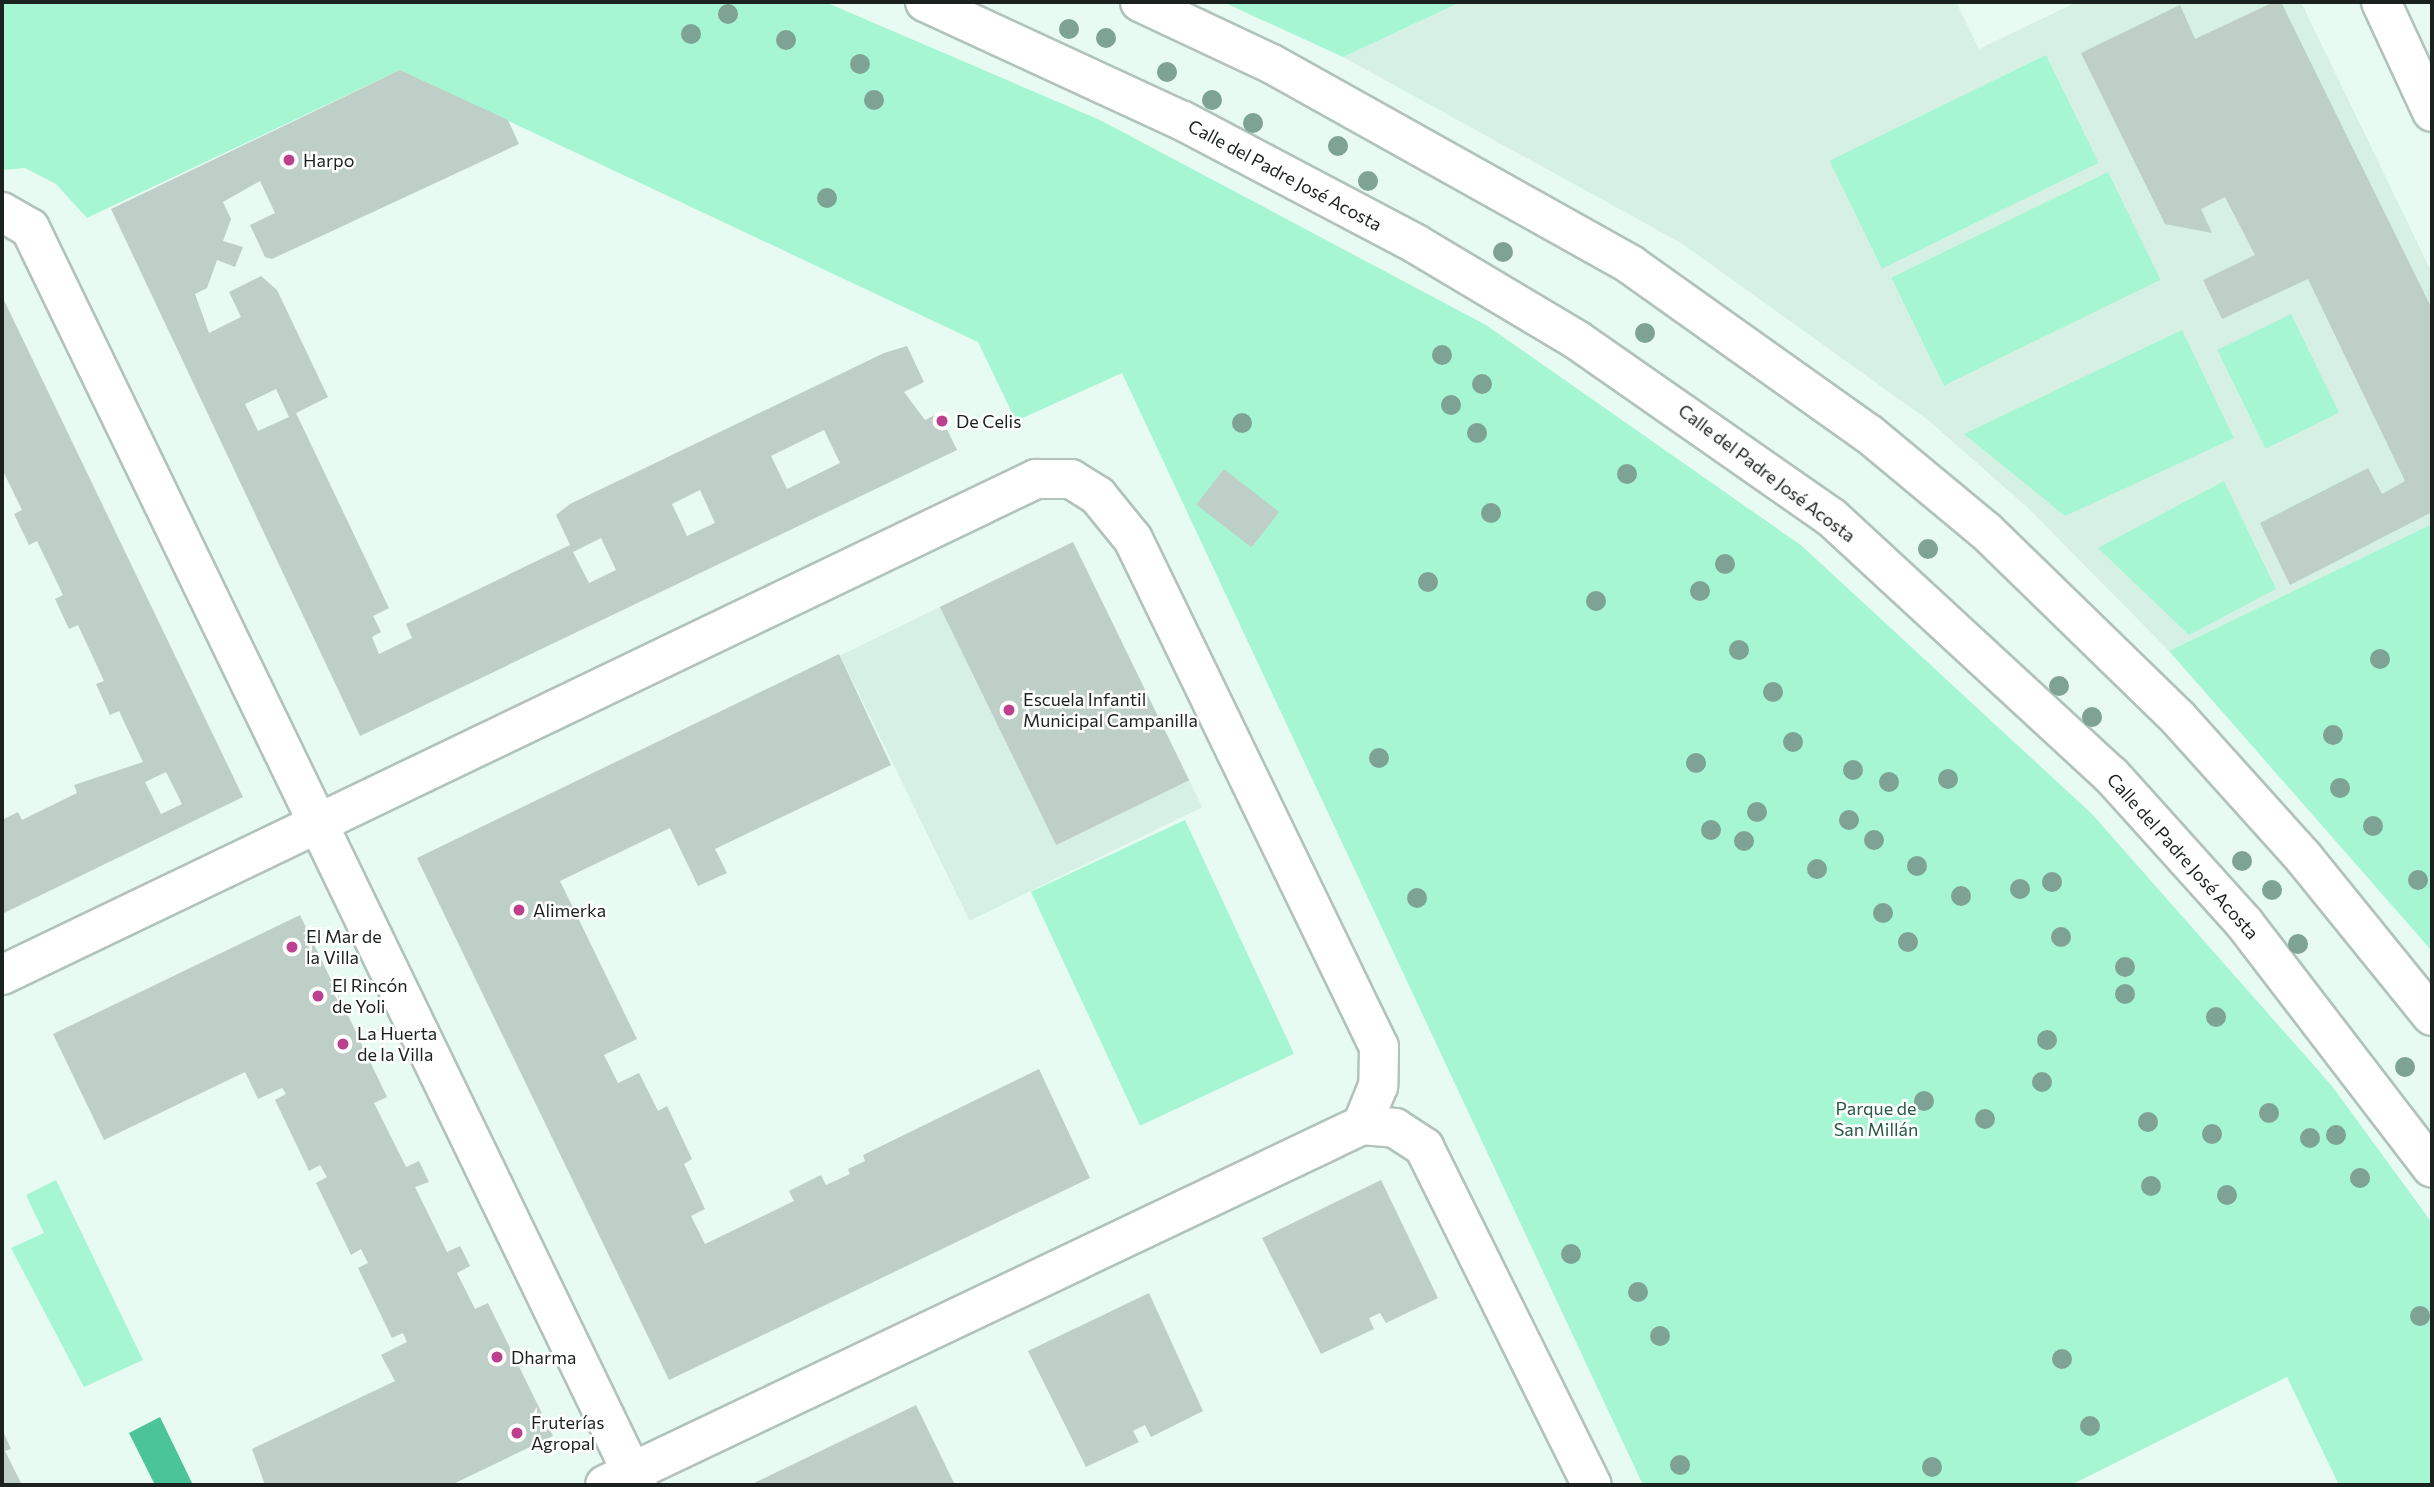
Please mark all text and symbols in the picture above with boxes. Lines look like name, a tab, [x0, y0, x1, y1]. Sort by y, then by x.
street label: Calle del Padre José Acosta	[1185, 115, 1385, 235]
place label: Harpo	[303, 149, 354, 171]
marker: Harpo	[281, 152, 297, 168]
street label: Calle del Padre José Acosta	[1674, 399, 1860, 547]
place label: De Celis	[956, 410, 1021, 432]
marker: De Celis	[934, 413, 950, 429]
place label: Escuela Infantil Municipal Campanilla	[1023, 689, 1198, 732]
marker: Escuela Infantil Municipal Campanilla	[1001, 702, 1017, 718]
street label: Calle del Padre José Acosta	[2103, 769, 2263, 943]
place label: Alimerka	[533, 899, 606, 921]
marker: Alimerka	[511, 902, 527, 918]
place label: El Mar de la Villa	[306, 926, 382, 968]
marker: El Mar de la Villa	[284, 939, 300, 955]
place label: El Rincón de Yoli	[332, 975, 408, 1018]
marker: El Rincón de Yoli	[310, 988, 326, 1004]
place label: La Huerta de la Villa	[357, 1023, 437, 1066]
marker: La Huerta de la Villa	[335, 1036, 351, 1052]
park label: Parque de San Millán	[1834, 1098, 1918, 1140]
place label: Dharma	[511, 1346, 576, 1368]
marker: Dharma	[489, 1349, 505, 1365]
place label: Fruterías Agropal	[531, 1412, 604, 1454]
marker: Fruterías Agropal	[509, 1425, 525, 1441]

